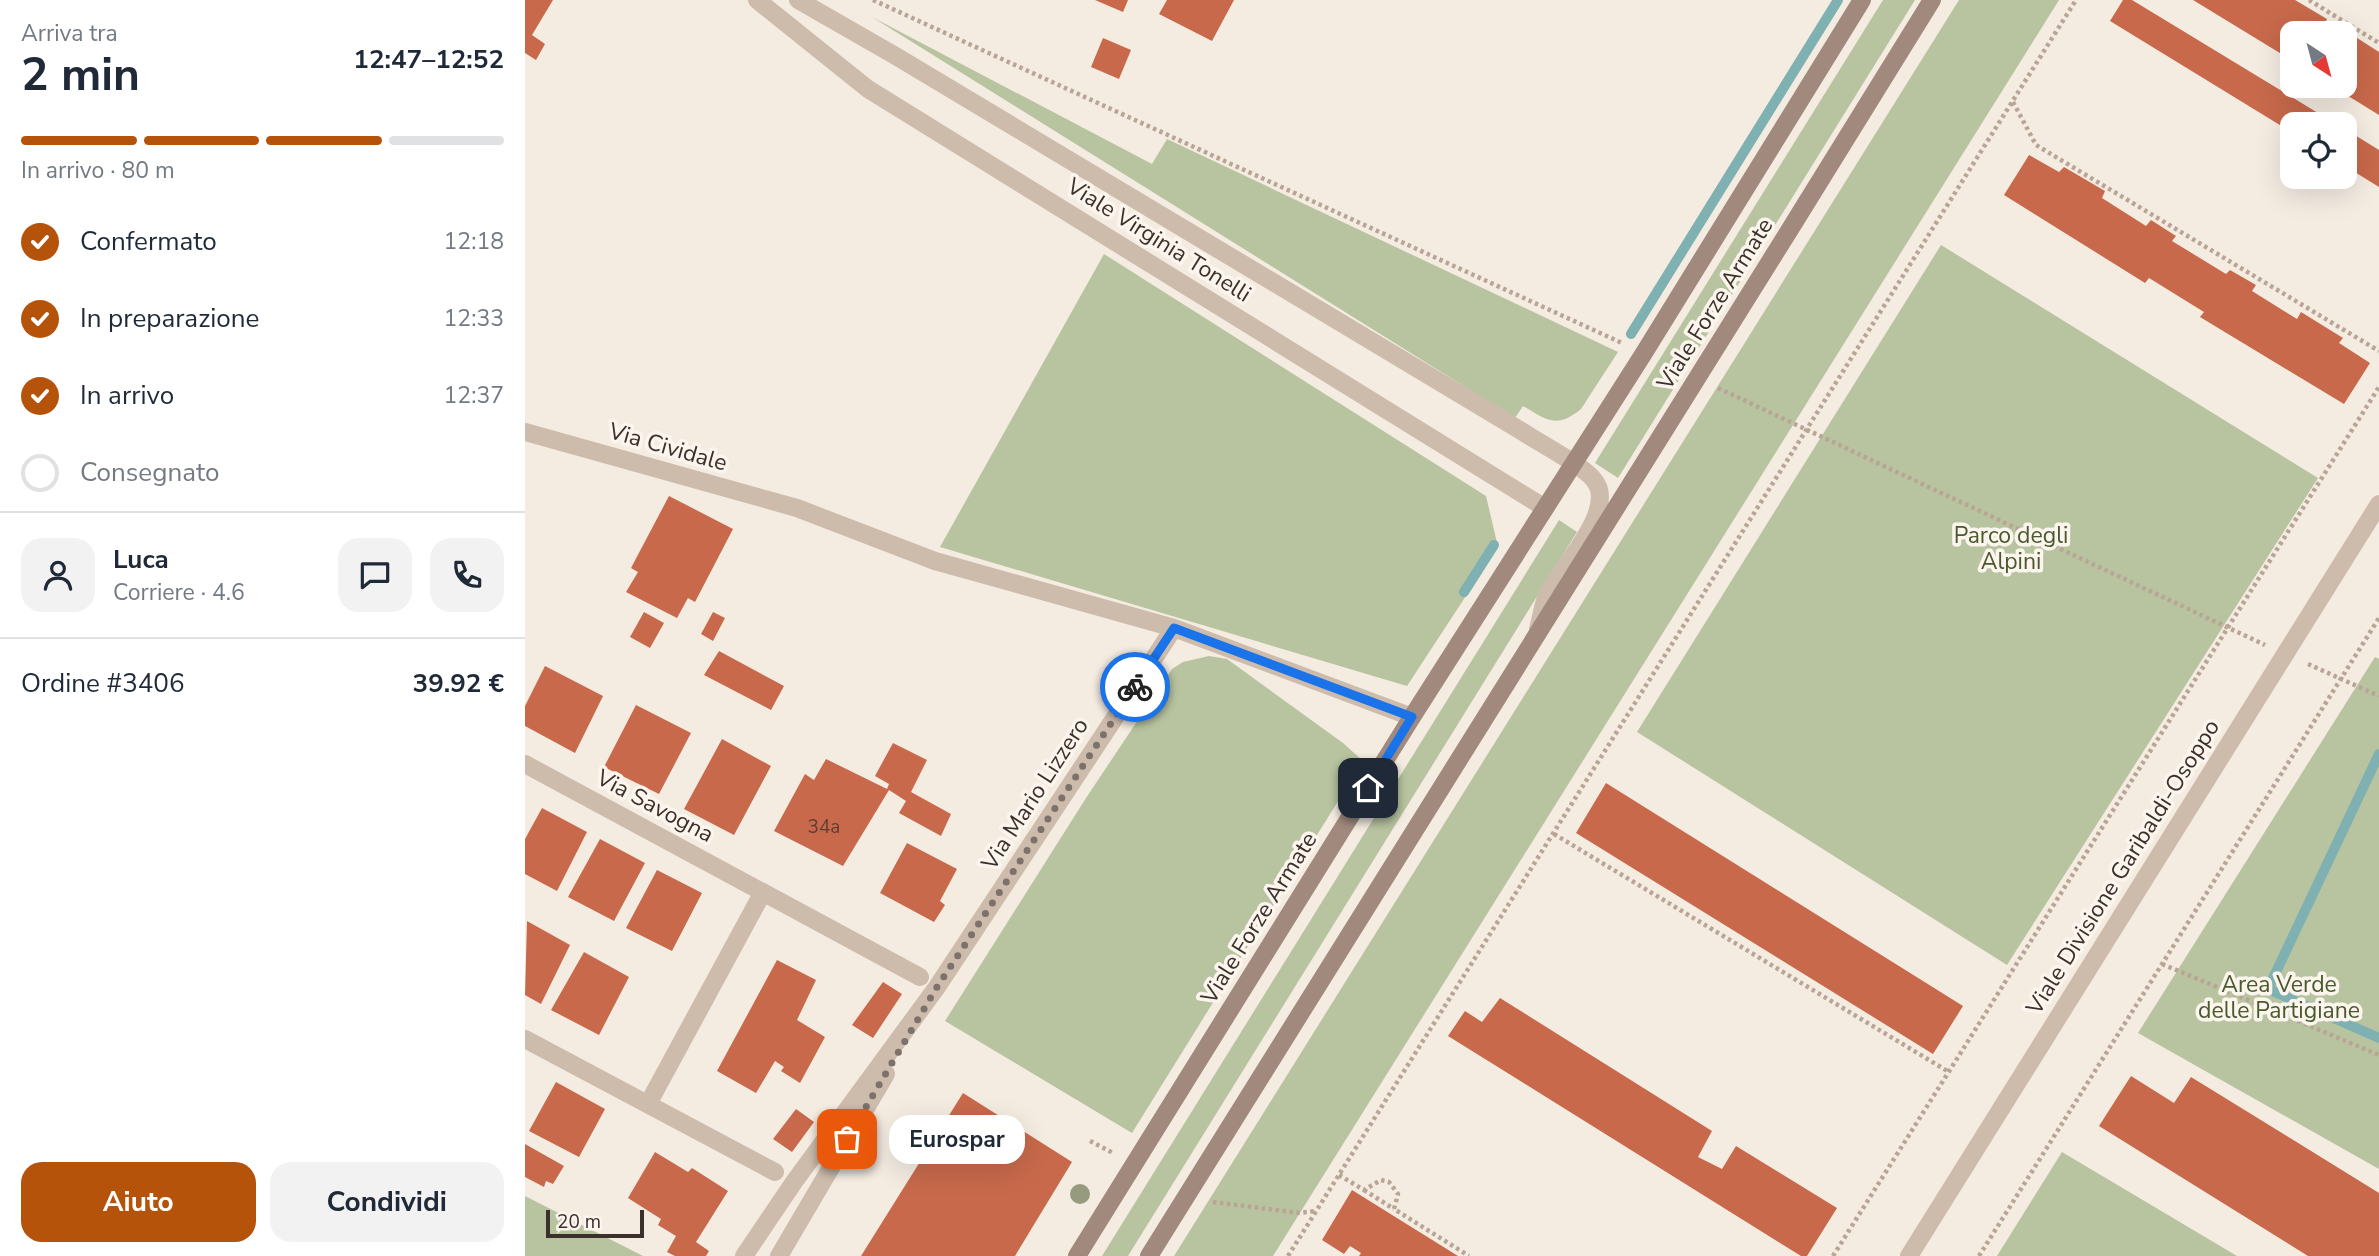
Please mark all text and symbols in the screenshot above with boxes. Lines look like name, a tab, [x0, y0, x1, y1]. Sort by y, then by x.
text: Arriva tra	[21, 18, 118, 49]
north arrow	[2280, 21, 2357, 98]
map controls	[2280, 21, 2357, 189]
text: 12:47–12:52	[353, 42, 504, 77]
text: 2 min	[21, 43, 140, 106]
button: locate	[2280, 112, 2357, 189]
text: In arrivo · 80 m	[21, 155, 175, 186]
street label: Viale Virginia Tonelli	[1060, 170, 1257, 309]
street label: Viale Forze Armate	[1649, 212, 1780, 397]
icon: check	[21, 223, 59, 261]
text: Confermato	[80, 224, 217, 259]
text: 12:18	[444, 226, 504, 257]
icon: check	[21, 300, 59, 338]
text: In preparazione	[80, 301, 259, 336]
text: 12:33	[444, 303, 504, 334]
icon: check	[21, 377, 59, 415]
text: In arrivo	[80, 378, 174, 413]
text: 12:37	[444, 380, 504, 411]
street label: Via Cividale	[604, 415, 731, 479]
text: Consegnato	[80, 455, 219, 490]
park label: Parco degli Alpini	[1954, 520, 2068, 577]
button: person	[21, 538, 95, 612]
button: chat	[338, 538, 412, 612]
button: phone	[430, 538, 504, 612]
text: Luca	[113, 542, 169, 577]
text: Corriere · 4.6	[113, 577, 245, 608]
courier	[1100, 652, 1170, 722]
text: Ordine #3406	[21, 666, 185, 701]
text: 39.92 €	[413, 666, 504, 701]
icon: bike	[1116, 668, 1154, 706]
street label: Via Mario Lizzero	[974, 712, 1096, 877]
street label: Viale Divisione Garibaldi-Osoppo	[2019, 714, 2227, 1021]
pin	[1338, 758, 1398, 818]
street label: Via Savogna	[590, 762, 719, 850]
icon: home	[1349, 769, 1387, 807]
house number: 34a	[808, 814, 840, 840]
street label: Viale Forze Armate	[1193, 826, 1324, 1011]
park label: Area Verde delle Partigiane	[2198, 969, 2360, 1026]
pin	[817, 1109, 877, 1169]
callout: Eurospar	[889, 1114, 1025, 1164]
icon: bag	[828, 1120, 866, 1158]
text: Eurospar	[909, 1124, 1005, 1155]
button: Aiuto	[21, 1162, 256, 1242]
button: Condividi	[270, 1162, 504, 1242]
scale bar	[546, 1207, 644, 1239]
text: 20 m	[557, 1209, 601, 1235]

